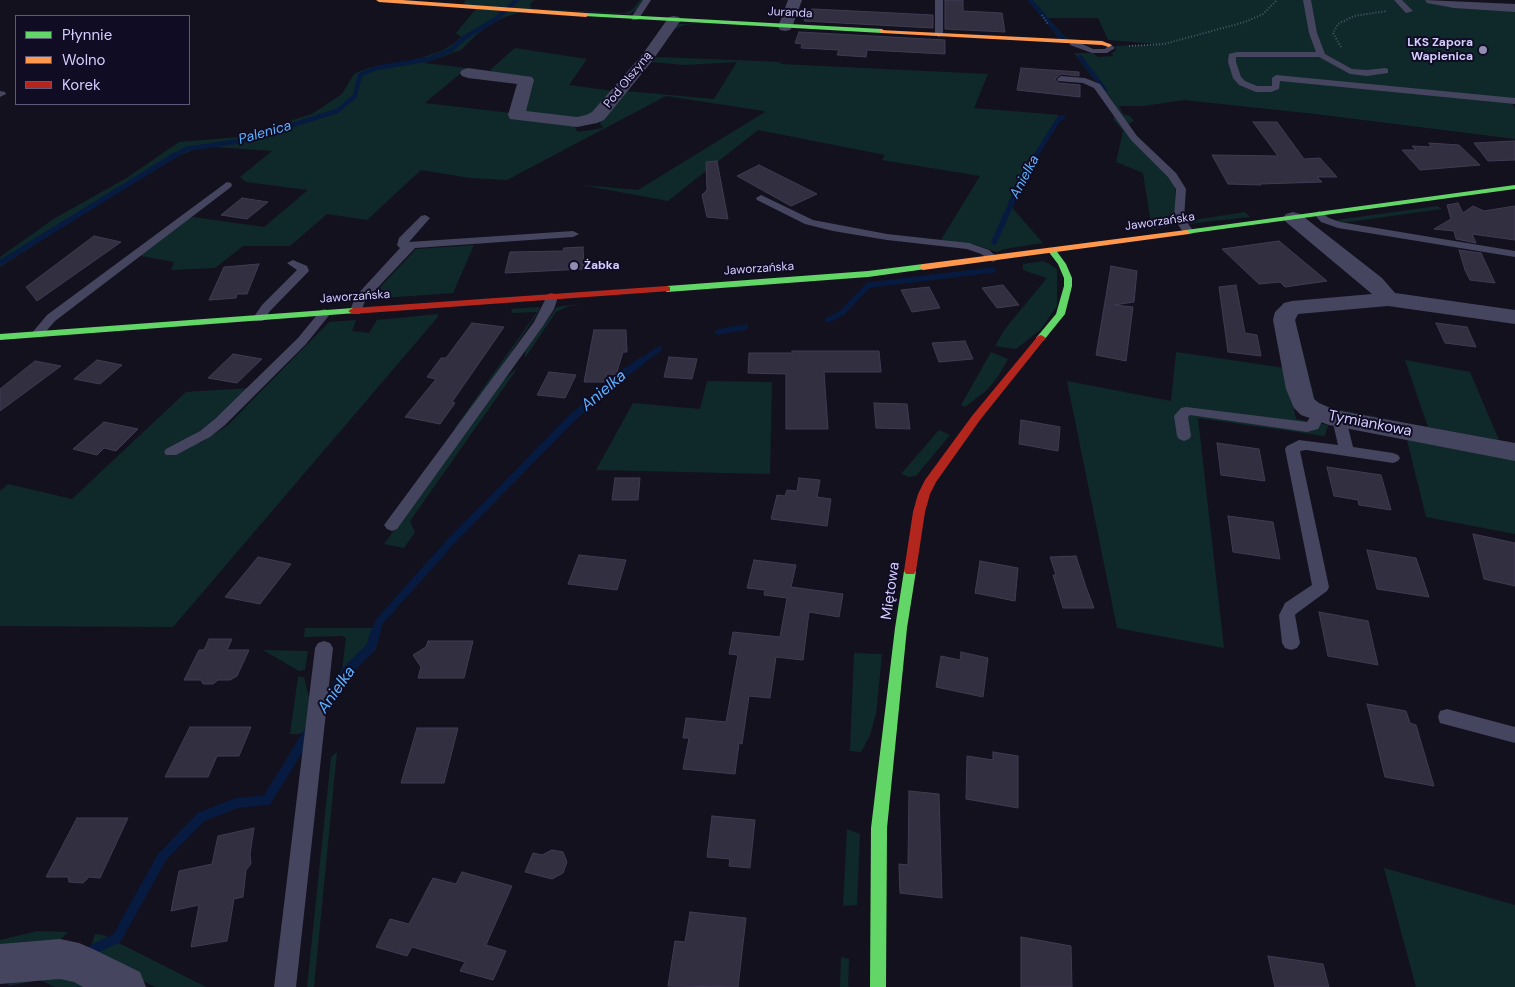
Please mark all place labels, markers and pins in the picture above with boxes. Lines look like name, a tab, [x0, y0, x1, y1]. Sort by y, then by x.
place label: LKS Zapora Wapienica	[1407, 36, 1473, 64]
marker: LKS Zapora Wapienica	[1477, 44, 1489, 56]
place label: Żabka	[584, 259, 620, 273]
marker: Żabka	[568, 260, 580, 272]

